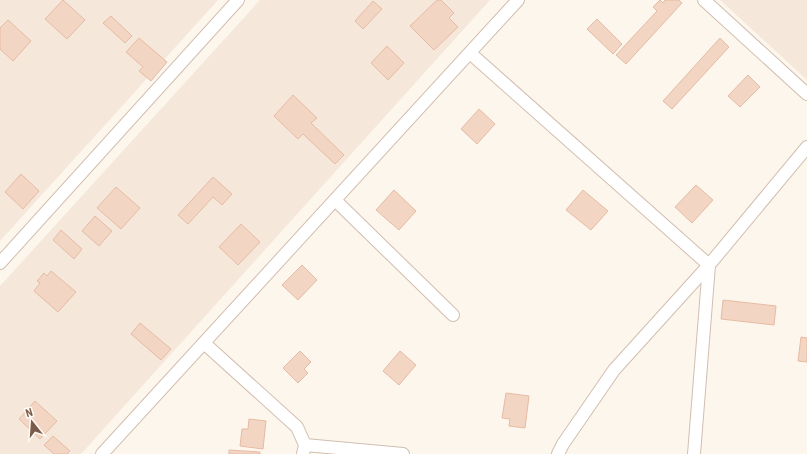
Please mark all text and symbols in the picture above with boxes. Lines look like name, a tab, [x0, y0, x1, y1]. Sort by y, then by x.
north arrow	[12, 402, 52, 442]
text: N	[24, 406, 35, 420]

